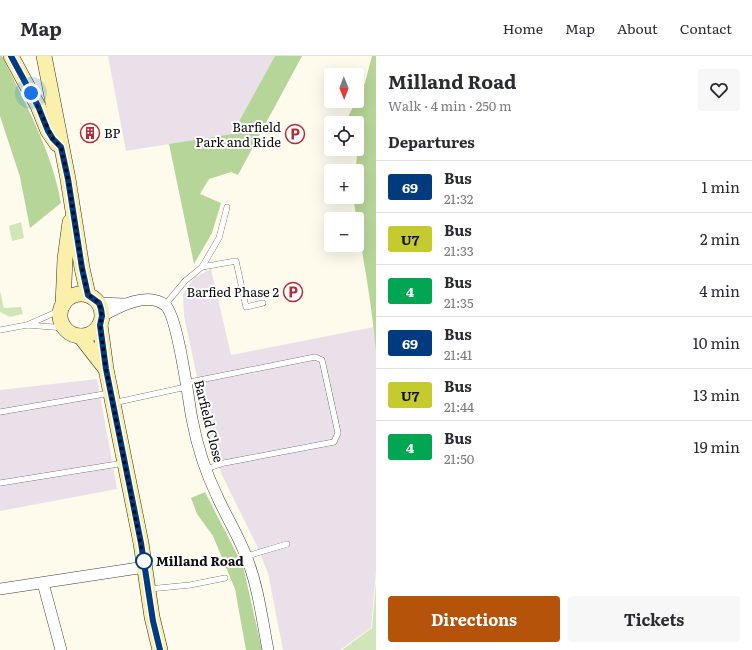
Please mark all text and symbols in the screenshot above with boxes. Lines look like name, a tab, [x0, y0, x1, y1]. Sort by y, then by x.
text: Map	[20, 14, 62, 42]
text: Home	[503, 18, 543, 38]
text: Map	[565, 18, 595, 38]
text: About	[617, 18, 658, 38]
text: Contact	[680, 18, 732, 38]
text: Milland Road	[388, 67, 517, 95]
north arrow	[324, 68, 364, 108]
map controls	[324, 68, 364, 252]
button: heart	[698, 69, 740, 111]
your location	[21, 83, 41, 103]
text: Walk · 4 min · 250 m	[388, 96, 512, 115]
button: locate	[324, 116, 364, 156]
place label: Barfield Park and Ride	[196, 117, 281, 151]
building icon: BP	[79, 122, 101, 144]
place label: BP	[104, 123, 121, 142]
parking icon: Barfield Park and Ride	[284, 123, 306, 145]
text: Departures	[388, 130, 475, 153]
button: +	[324, 164, 364, 204]
text: Bus	[444, 166, 472, 189]
text: 1 min	[701, 175, 740, 198]
text: 69	[402, 177, 418, 197]
text: 21:32	[444, 189, 473, 208]
button: −	[324, 212, 364, 252]
text: Bus	[444, 218, 472, 241]
text: 2 min	[700, 227, 740, 250]
text: U7	[401, 229, 419, 249]
text: 21:33	[444, 241, 474, 260]
text: Bus	[444, 270, 472, 293]
text: 4 min	[699, 279, 740, 302]
parking icon: Barfied Phase 2	[282, 281, 304, 303]
text: 4	[406, 281, 414, 301]
place label: Barfied Phase 2	[187, 282, 279, 301]
text: 21:35	[444, 293, 474, 312]
text: Bus	[444, 322, 472, 345]
text: 10 min	[693, 331, 740, 354]
text: 69	[402, 333, 418, 353]
text: 21:41	[444, 345, 472, 364]
text: Bus	[444, 374, 472, 397]
street label: Barfield Close	[190, 378, 229, 464]
text: 13 min	[693, 383, 740, 406]
text: U7	[401, 385, 419, 405]
text: 21:44	[444, 397, 474, 416]
text: Bus	[444, 426, 472, 449]
text: 19 min	[694, 435, 740, 458]
text: 4	[406, 437, 414, 457]
text: 21:50	[444, 449, 474, 468]
place label: Milland Road	[156, 551, 244, 570]
marker: Milland Road	[135, 552, 153, 570]
button: Directions	[388, 596, 560, 642]
button: Tickets	[568, 596, 740, 642]

